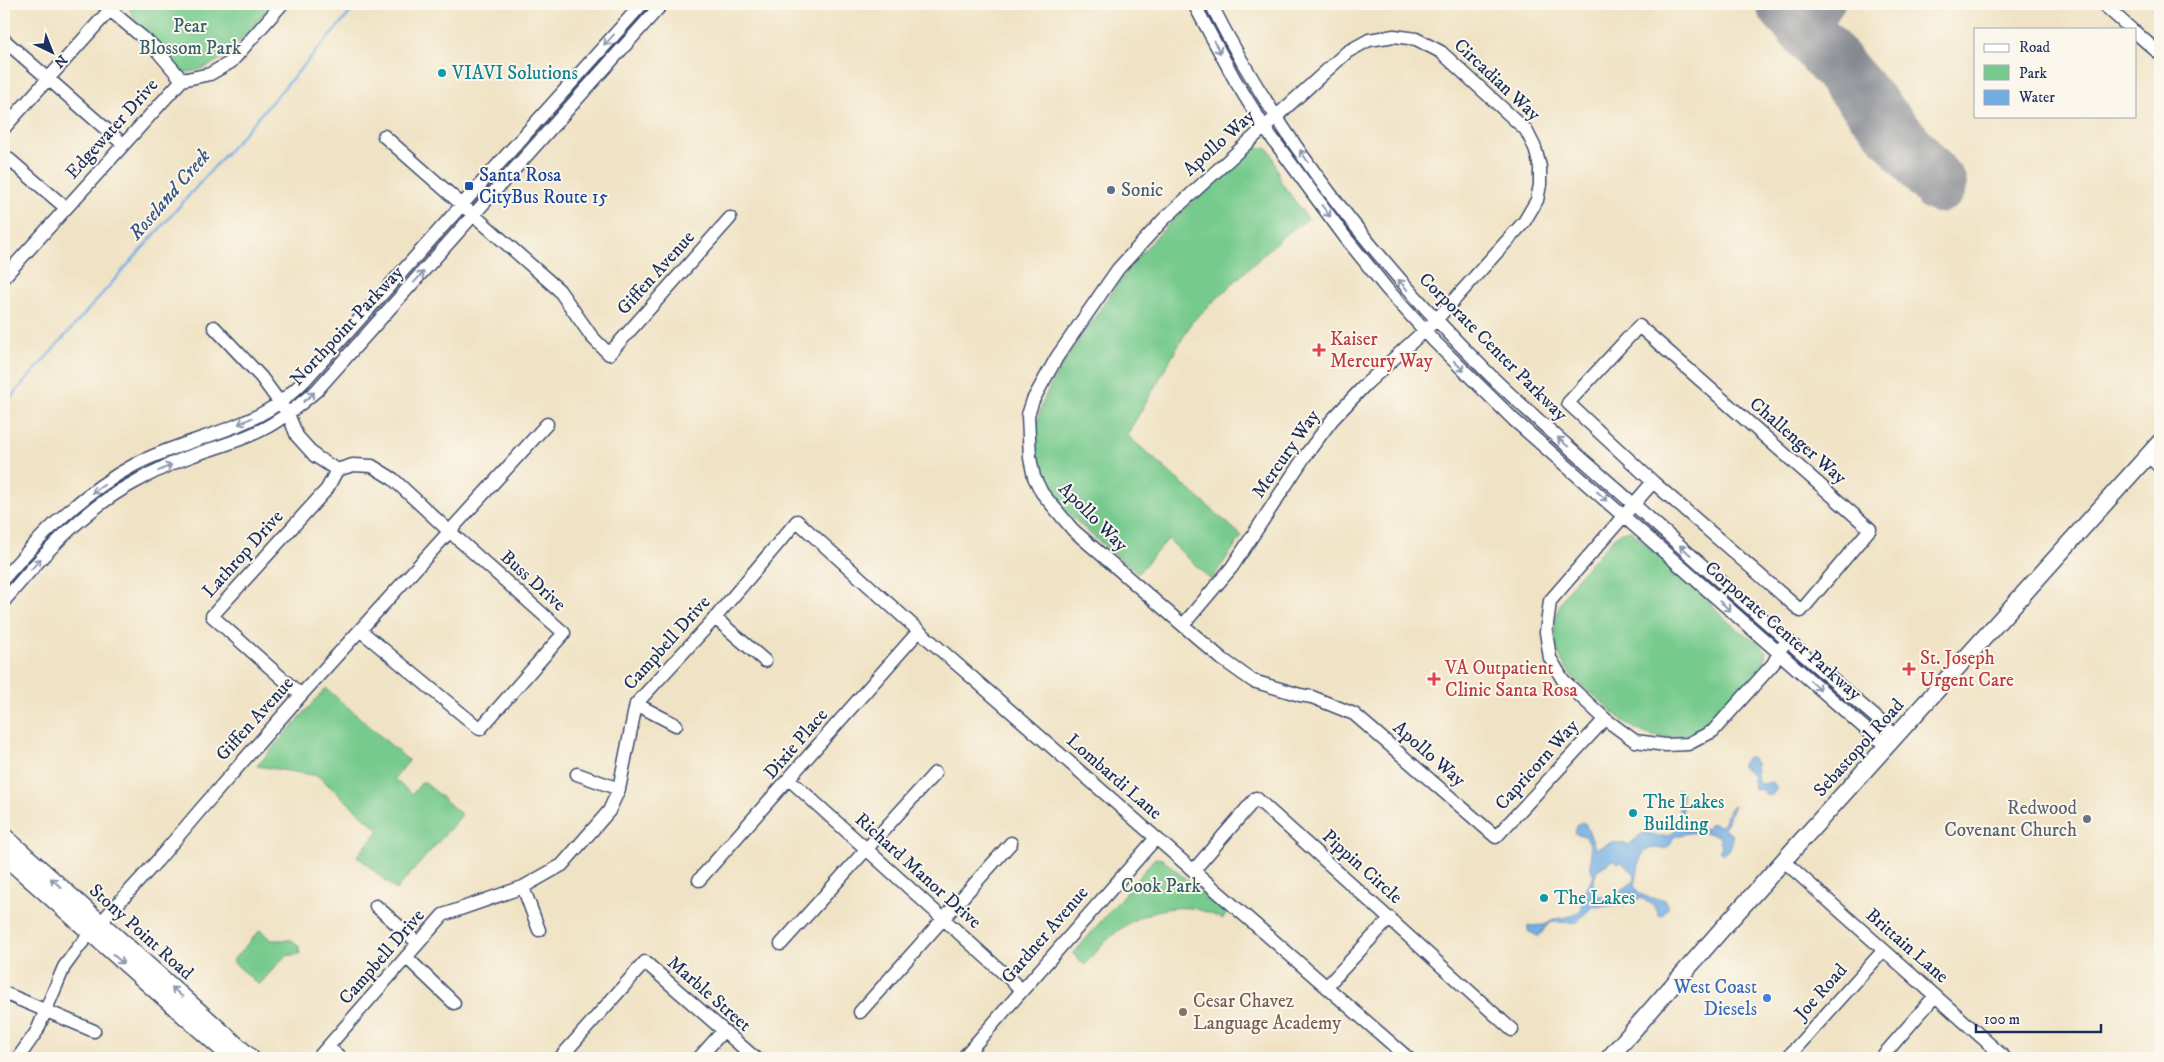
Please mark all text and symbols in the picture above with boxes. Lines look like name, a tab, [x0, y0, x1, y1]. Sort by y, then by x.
park label: Pear Blossom Park	[139, 15, 242, 60]
north arrow	[28, 28, 78, 78]
legend	[1974, 28, 2136, 118]
one-way arrow	[603, 34, 615, 47]
street label: Circadian Way	[1449, 34, 1546, 127]
text: Road	[2019, 38, 2051, 57]
one-way arrow	[1212, 39, 1222, 53]
text: N	[49, 50, 71, 72]
place label: VIAVI Solutions	[451, 62, 578, 85]
text: Park	[2019, 64, 2048, 83]
marker: VIAVI Solutions	[436, 67, 448, 79]
street label: Edgewater Drive	[61, 74, 163, 184]
text: Water	[2018, 88, 2055, 107]
street label: Apollo Way	[1178, 104, 1260, 181]
water label: Roseland Creek	[123, 144, 217, 246]
one-way arrow	[1299, 149, 1309, 163]
place label: Santa Rosa CityBus Route 15	[479, 164, 609, 209]
place label: Sonic	[1121, 179, 1163, 202]
marker: Santa Rosa CityBus Route 15	[463, 180, 475, 192]
marker: Sonic	[1105, 184, 1117, 196]
one-way arrow	[1321, 204, 1331, 218]
street label: Giffen Avenue	[612, 226, 700, 320]
street label: Northpoint Parkway	[285, 260, 409, 391]
street label: Corporate Center Parkway	[1414, 268, 1573, 427]
one-way arrow	[413, 270, 425, 283]
one-way arrow	[1397, 278, 1409, 291]
place label: Kaiser Mercury Way	[1330, 328, 1434, 373]
marker: Kaiser Mercury Way	[1312, 343, 1326, 357]
one-way arrow	[1453, 360, 1465, 372]
one-way arrow	[303, 391, 316, 402]
street label: Challenger Way	[1745, 393, 1852, 490]
street label: Mercury Way	[1247, 405, 1325, 503]
one-way arrow	[237, 417, 252, 427]
one-way arrow	[1557, 437, 1570, 448]
one-way arrow	[157, 463, 172, 472]
street label: Apollo Way	[1053, 477, 1133, 557]
one-way arrow	[91, 484, 105, 494]
one-way arrow	[1595, 490, 1608, 502]
street label: Lathrop Drive	[198, 505, 288, 603]
one-way arrow	[1678, 544, 1691, 556]
street label: Buss Drive	[495, 546, 571, 616]
street label: Corporate Center Parkway	[1700, 556, 1867, 706]
one-way arrow	[30, 558, 42, 571]
street label: Campbell Drive	[619, 591, 715, 695]
one-way arrow	[1719, 600, 1732, 611]
place label: St. Joseph Urgent Care	[1920, 647, 2014, 692]
place label: VA Outpatient Clinic Santa Rosa	[1444, 657, 1578, 702]
marker: St. Joseph Urgent Care	[1902, 662, 1916, 676]
street label: Giffen Avenue	[211, 672, 299, 766]
marker: VA Outpatient Clinic Santa Rosa	[1427, 672, 1441, 686]
one-way arrow	[1809, 679, 1822, 691]
street label: Sebastopol Road	[1809, 694, 1909, 802]
street label: Dixie Place	[759, 704, 833, 784]
street label: Capricorn Way	[1490, 714, 1584, 815]
street label: Apollo Way	[1388, 716, 1471, 792]
street label: Lombardi Lane	[1062, 729, 1167, 825]
place label: The Lakes Building	[1643, 791, 1724, 836]
place label: Redwood Covenant Church	[1944, 797, 2078, 842]
marker: The Lakes Building	[1627, 807, 1639, 819]
street label: Richard Manor Drive	[850, 808, 986, 934]
marker: Redwood Covenant Church	[2081, 813, 2093, 825]
street label: Pippin Circle	[1317, 825, 1407, 909]
park label: Cook Park	[1121, 875, 1202, 898]
one-way arrow	[50, 877, 63, 889]
street label: Stony Point Road	[84, 879, 198, 985]
street label: Gardner Avenue	[996, 882, 1094, 988]
place label: The Lakes	[1554, 887, 1635, 910]
marker: The Lakes	[1538, 892, 1550, 904]
street label: Campbell Drive	[334, 904, 430, 1009]
street label: Brittain Lane	[1861, 904, 1953, 988]
street label: Marble Street	[662, 951, 756, 1037]
one-way arrow	[112, 953, 125, 965]
street label: Joe Road	[1788, 959, 1853, 1026]
place label: West Coast Diesels	[1673, 976, 1757, 1021]
one-way arrow	[171, 986, 184, 997]
place label: Cesar Chavez Language Academy	[1193, 990, 1342, 1035]
marker: West Coast Diesels	[1761, 992, 1773, 1004]
scale bar	[1976, 1002, 2102, 1034]
marker: Cesar Chavez Language Academy	[1177, 1006, 1189, 1018]
text: 100 m	[1984, 1010, 2020, 1029]

